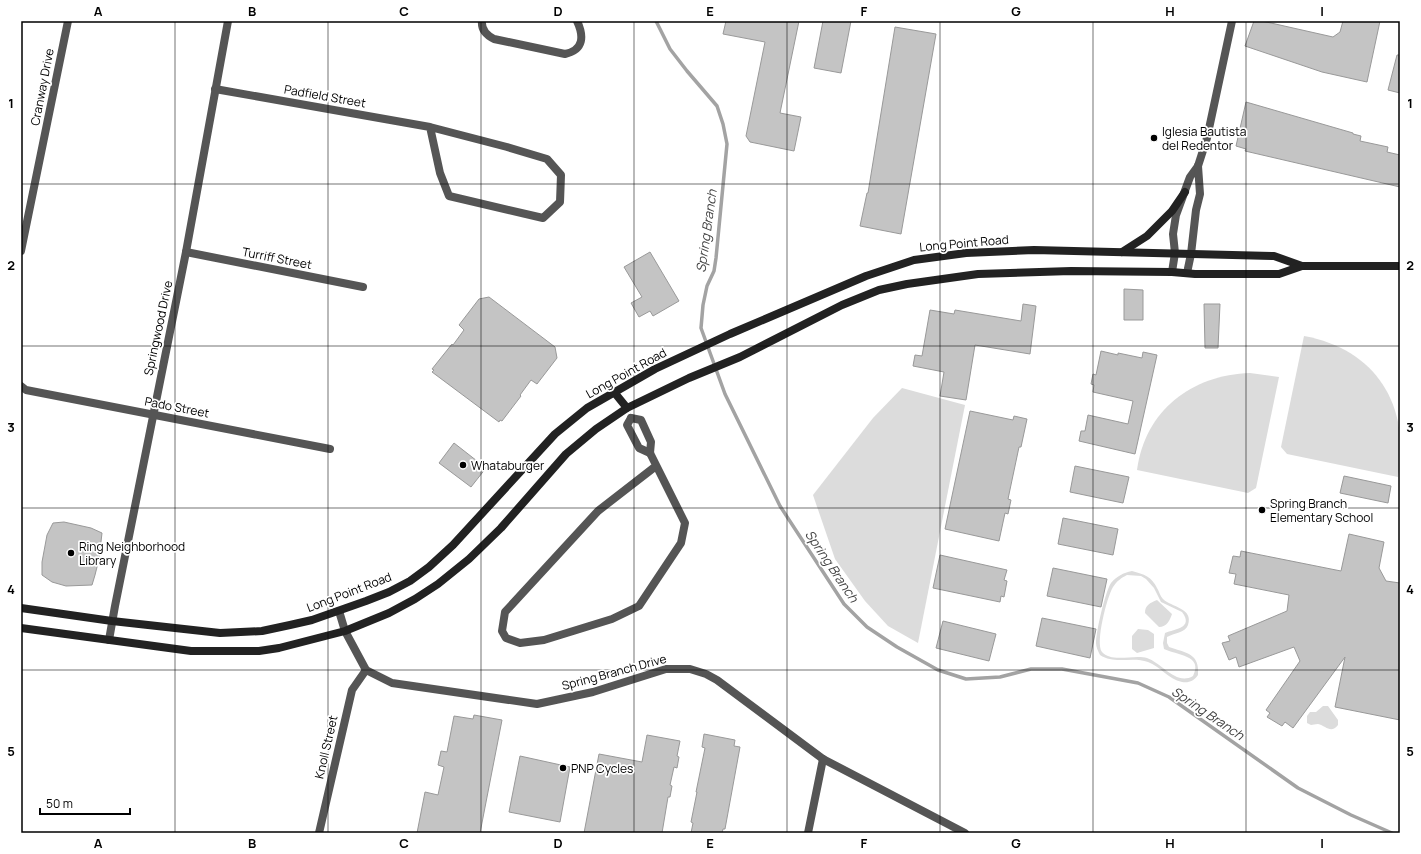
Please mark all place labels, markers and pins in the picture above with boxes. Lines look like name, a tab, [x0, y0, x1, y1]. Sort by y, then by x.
place label: Iglesia Bautista del Redentor	[1162, 123, 1246, 154]
marker: Iglesia Bautista del Redentor	[1149, 133, 1159, 143]
place label: Whataburger	[471, 457, 545, 474]
marker: Whataburger	[458, 460, 468, 470]
place label: Spring Branch Elementary School	[1270, 495, 1373, 526]
marker: Spring Branch Elementary School	[1257, 505, 1267, 515]
place label: Ring Neighborhood Library	[79, 538, 185, 569]
marker: Ring Neighborhood Library	[66, 548, 76, 558]
place label: PNP Cycles	[571, 760, 633, 777]
marker: PNP Cycles	[558, 763, 568, 773]

